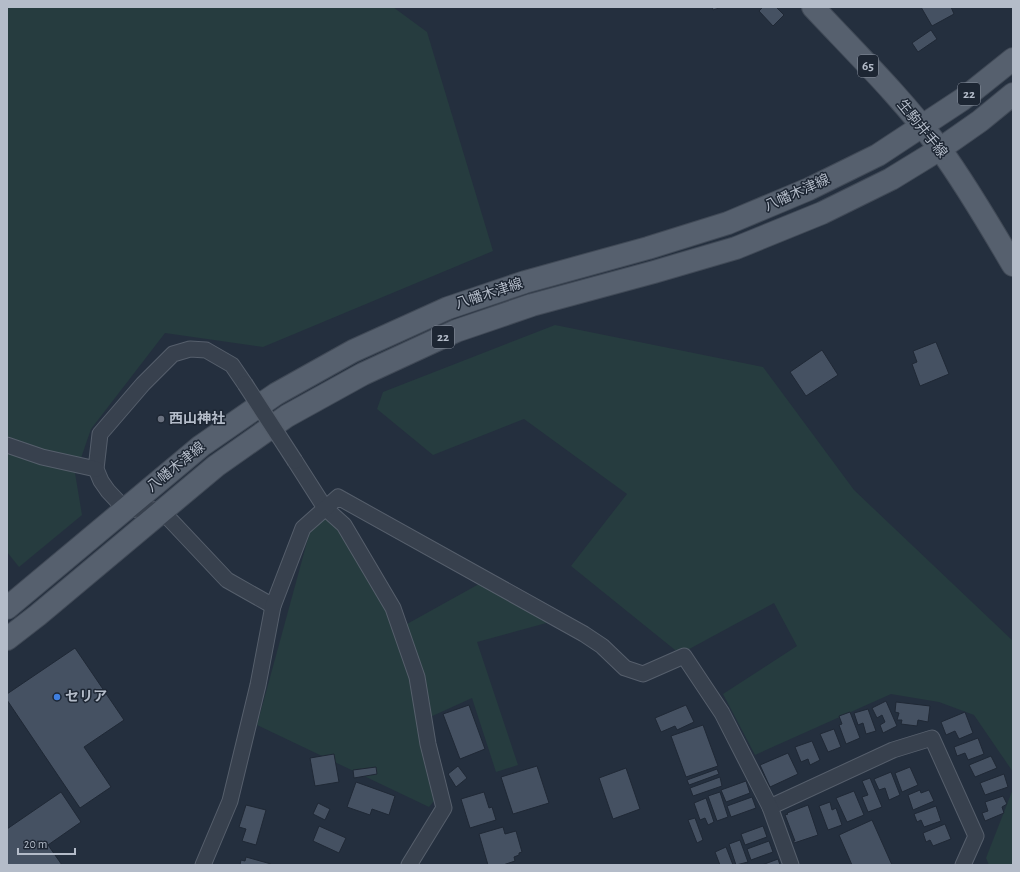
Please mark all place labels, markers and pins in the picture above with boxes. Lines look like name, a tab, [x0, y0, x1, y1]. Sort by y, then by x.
place label: 西山神社	[169, 410, 225, 426]
marker: 西山神社	[156, 414, 166, 424]
place label: セリア	[65, 690, 107, 704]
marker: セリア	[52, 692, 62, 702]

